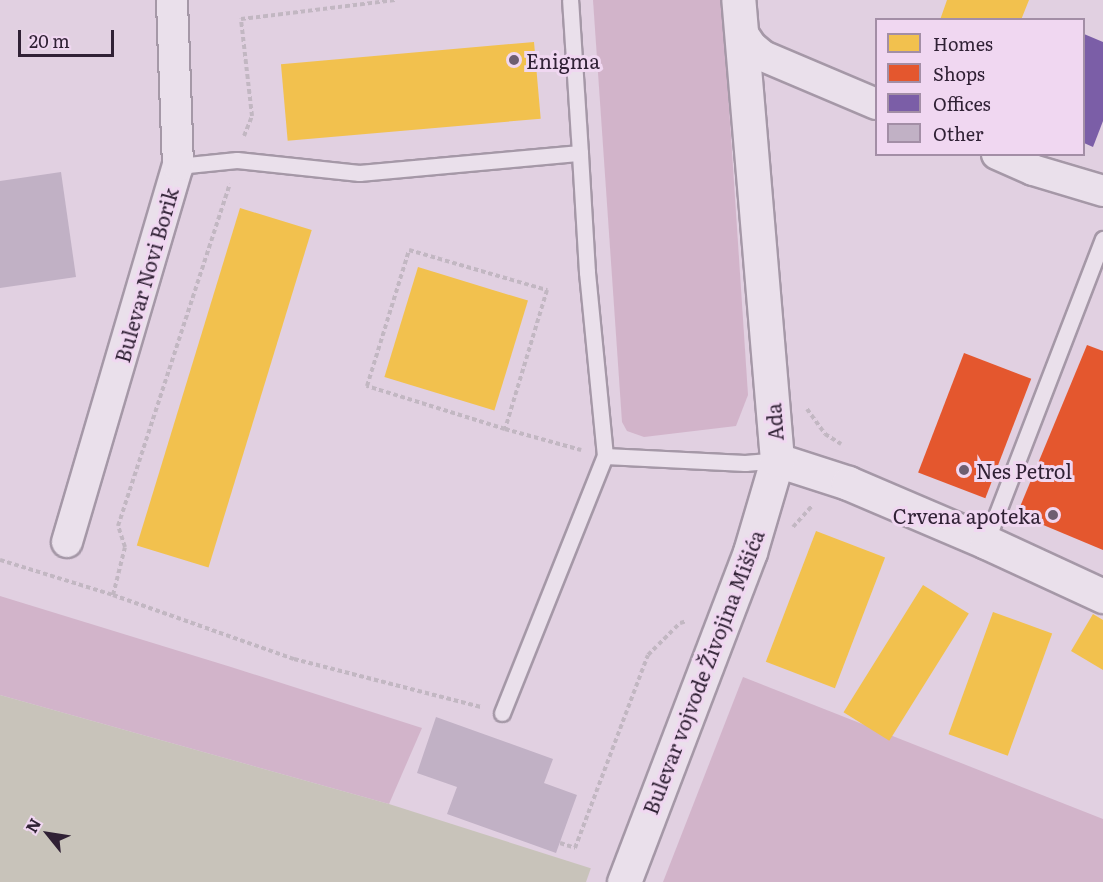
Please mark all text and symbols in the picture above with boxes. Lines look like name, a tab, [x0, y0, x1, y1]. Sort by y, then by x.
scale bar	[21, 18, 117, 56]
legend	[875, 18, 1085, 156]
text: 20 m	[29, 27, 70, 54]
text: Homes	[933, 30, 993, 57]
place label: Enigma	[526, 48, 600, 72]
marker: Enigma	[507, 53, 521, 67]
text: Shops	[933, 60, 985, 87]
text: Offices	[933, 90, 991, 117]
text: Other	[933, 120, 983, 147]
street label: Bulevar Novi Borik	[110, 185, 182, 365]
street label: Ada	[761, 402, 787, 442]
place label: Nes Petrol	[976, 458, 1072, 482]
marker: Nes Petrol	[957, 463, 971, 477]
place label: Crvena apoteka	[893, 503, 1041, 527]
marker: Crvena apoteka	[1046, 508, 1060, 522]
street label: Bulevar vojvode Živojina Mišića	[638, 527, 768, 817]
north arrow	[18, 804, 78, 864]
text: N	[19, 813, 46, 837]

